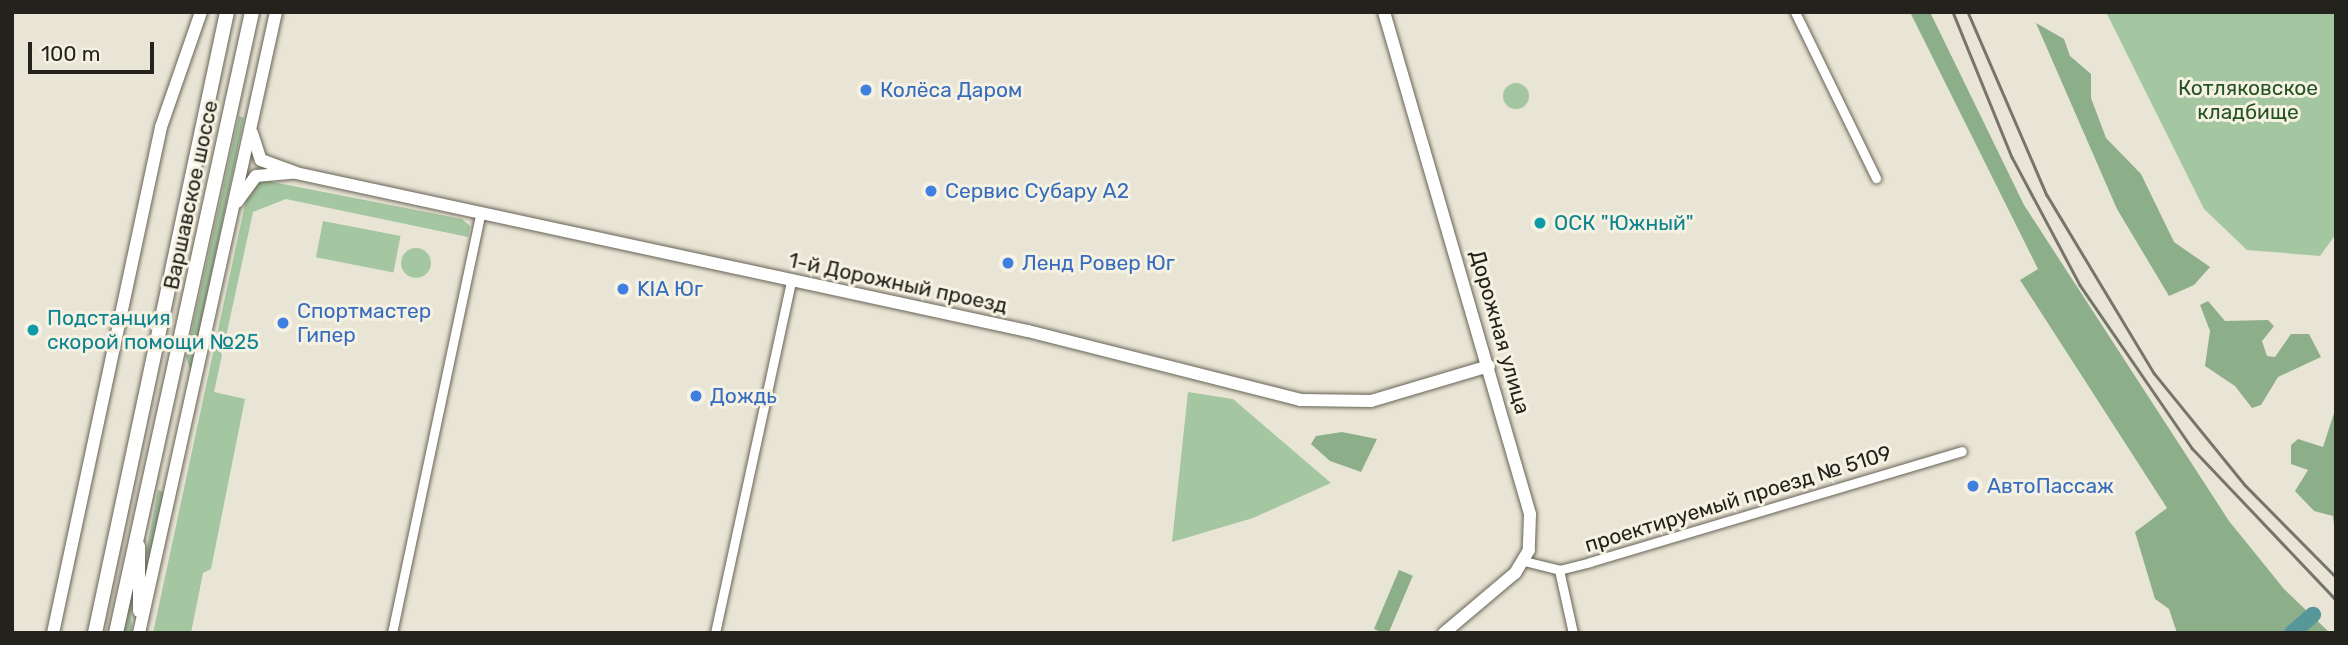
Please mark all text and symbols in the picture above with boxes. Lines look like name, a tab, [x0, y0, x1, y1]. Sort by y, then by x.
scale bar	[32, 28, 158, 72]
text: 100 m	[41, 41, 100, 66]
park label: Котляковское кладбище	[2178, 75, 2318, 125]
place label: Колёса Даром	[880, 77, 1022, 103]
marker: Колёса Даром	[858, 82, 874, 98]
street label: Варшавское шоссе	[159, 98, 223, 292]
place label: Сервис Субару А2	[945, 178, 1129, 204]
marker: Сервис Субару А2	[923, 183, 939, 199]
place label: ОСК "Южный"	[1554, 210, 1694, 236]
marker: ОСК "Южный"	[1532, 215, 1548, 231]
street label: 1-й Дорожный проезд	[786, 247, 1010, 319]
street label: Дорожная улица	[1465, 247, 1535, 417]
place label: Ленд Ровер Юг	[1022, 250, 1175, 276]
marker: Ленд Ровер Юг	[1000, 255, 1016, 271]
place label: KIA Юг	[637, 276, 704, 302]
marker: KIA Юг	[615, 281, 631, 297]
place label: Спортмастер Гипер	[297, 298, 431, 348]
place label: Подстанция скорой помощи №25	[47, 305, 259, 355]
marker: Спортмастер Гипер	[275, 315, 291, 331]
marker: Подстанция скорой помощи №25	[25, 322, 41, 338]
place label: Дождь	[710, 383, 777, 409]
marker: Дождь	[688, 388, 704, 404]
street label: проектируемый проезд № 5109	[1582, 440, 1894, 558]
place label: АвтоПассаж	[1987, 473, 2114, 499]
marker: АвтоПассаж	[1965, 478, 1981, 494]

